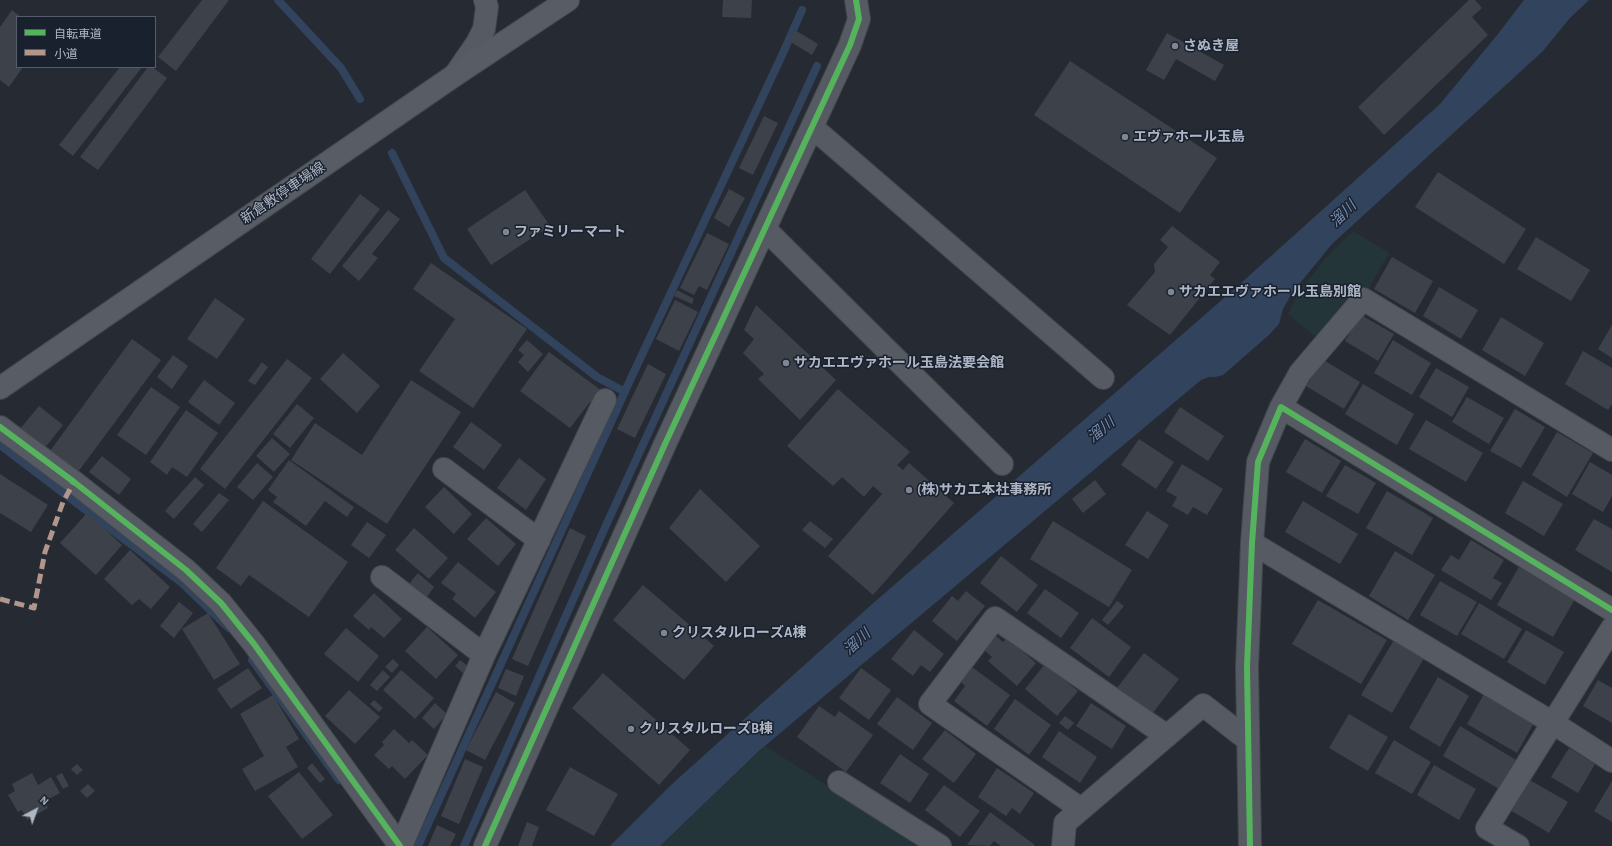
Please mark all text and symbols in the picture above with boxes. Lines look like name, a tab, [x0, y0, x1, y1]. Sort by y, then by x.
legend	[16, 16, 156, 68]
text: 自転車道	[54, 28, 102, 40]
place label: さぬき屋	[1183, 38, 1239, 54]
marker: さぬき屋	[1170, 41, 1180, 51]
text: 小道	[54, 48, 78, 60]
place label: エヴァホール玉島	[1133, 129, 1245, 145]
marker: エヴァホール玉島	[1120, 132, 1130, 142]
street label: 新倉敷停車場線	[238, 159, 328, 227]
water label: 溜川	[1326, 197, 1360, 231]
place label: ファミリーマート	[514, 224, 626, 240]
marker: ファミリーマート	[501, 227, 511, 237]
place label: サカエエヴァホール玉島別館	[1179, 284, 1361, 300]
marker: サカエエヴァホール玉島別館	[1166, 287, 1176, 297]
place label: サカエエヴァホール玉島法要会館	[794, 355, 1004, 371]
marker: サカエエヴァホール玉島法要会館	[781, 358, 791, 368]
water label: 溜川	[1084, 413, 1118, 447]
place label: (株)サカエ本社事務所	[917, 482, 1051, 498]
marker: (株)サカエ本社事務所	[904, 485, 914, 495]
place label: クリスタルローズA棟	[672, 625, 806, 641]
water label: 溜川	[840, 625, 874, 659]
marker: クリスタルローズA棟	[659, 628, 669, 638]
place label: クリスタルローズB棟	[639, 721, 773, 737]
marker: クリスタルローズB棟	[626, 724, 636, 734]
north arrow	[16, 790, 56, 830]
text: N	[38, 794, 51, 807]

